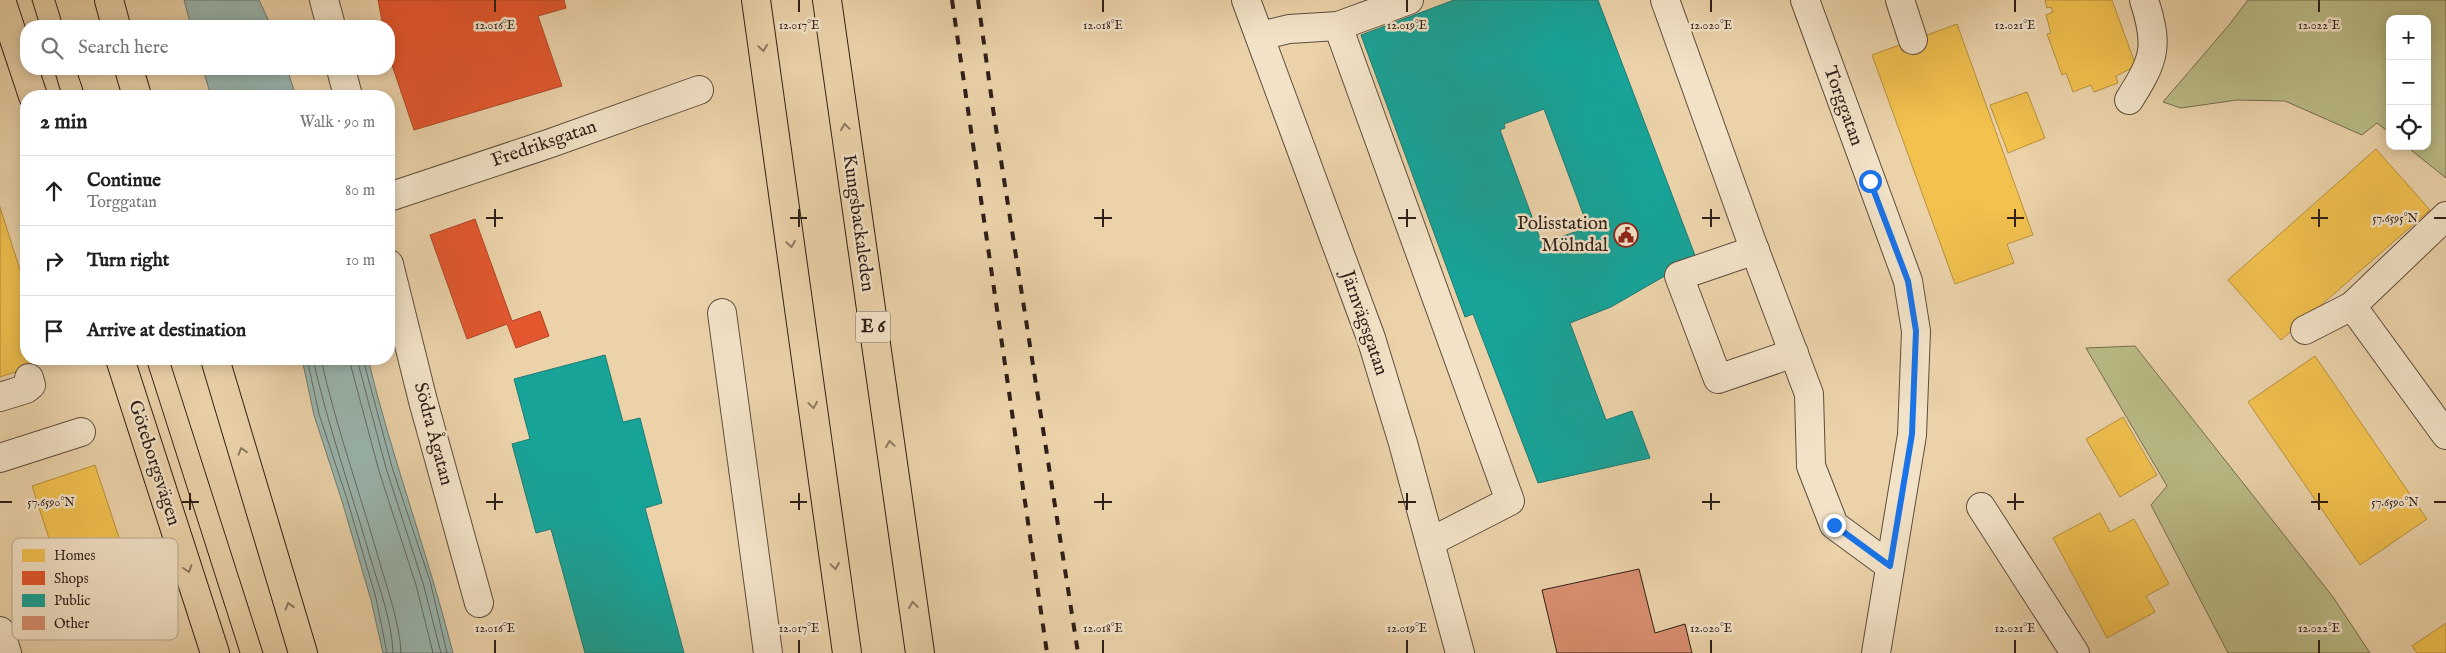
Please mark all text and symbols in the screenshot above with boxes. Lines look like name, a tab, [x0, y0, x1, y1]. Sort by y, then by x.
map controls	[2386, 15, 2431, 150]
button: +	[2386, 15, 2431, 60]
text: 12.016°E	[475, 18, 515, 33]
text: 12.017°E	[779, 18, 819, 33]
text: 12.018°E	[1083, 18, 1123, 33]
text: 12.019°E	[1387, 18, 1427, 33]
text: 12.020°E	[1690, 18, 1732, 33]
text: 12.021°E	[1995, 18, 2035, 33]
text: 12.022°E	[2298, 18, 2340, 33]
search box	[20, 20, 395, 75]
icon: search	[38, 34, 66, 62]
text: Search here	[78, 36, 169, 60]
one-way arrow	[758, 44, 768, 53]
button: −	[2386, 60, 2431, 105]
street label: Torggatan	[1818, 63, 1868, 149]
button: locate	[2386, 105, 2431, 150]
text: 2 min	[40, 109, 87, 136]
text: Walk · 90 m	[300, 113, 375, 133]
street label: Fredriksgatan	[488, 115, 600, 173]
one-way arrow	[840, 123, 851, 131]
street label: Kungsbackaleden	[836, 153, 880, 293]
text: Continue	[87, 169, 161, 193]
route start	[1859, 170, 1882, 193]
icon: ahead	[40, 177, 68, 205]
text: 80 m	[345, 181, 375, 201]
text: Torggatan	[87, 193, 157, 213]
text: 57.6595°N	[2372, 211, 2418, 226]
place label: Polisstation Mölndal	[1517, 212, 1609, 258]
public building icon: Polisstation Mölndal	[1613, 222, 1639, 248]
one-way arrow	[785, 240, 795, 248]
icon: right	[40, 247, 68, 275]
text: Turn right	[87, 249, 169, 273]
text: 10 m	[345, 251, 375, 271]
street label: Järnvägsgatan	[1334, 266, 1393, 379]
road number: E 6	[856, 312, 890, 342]
icon: arrive	[40, 317, 68, 345]
text: Arrive at destination	[87, 319, 246, 343]
street label: Södra Ågatan	[408, 380, 459, 488]
street label: Göteborgsvägen	[122, 397, 186, 529]
one-way arrow	[807, 401, 818, 409]
one-way arrow	[885, 440, 896, 448]
one-way arrow	[238, 447, 248, 455]
text: 57.6590°N	[27, 495, 75, 510]
text: 57.6590°N	[2371, 495, 2419, 510]
route end	[1823, 514, 1846, 537]
legend	[12, 538, 178, 640]
text: Homes	[54, 547, 96, 565]
one-way arrow	[829, 562, 840, 570]
one-way arrow	[182, 564, 192, 573]
text: Shops	[54, 570, 89, 588]
text: Public	[54, 592, 90, 610]
one-way arrow	[908, 600, 919, 608]
one-way arrow	[285, 603, 295, 611]
text: Other	[54, 615, 89, 633]
text: 12.016°E	[475, 621, 515, 636]
text: 12.017°E	[779, 621, 819, 636]
text: 12.018°E	[1083, 621, 1123, 636]
text: 12.019°E	[1387, 621, 1427, 636]
text: 12.020°E	[1690, 621, 1732, 636]
text: 12.021°E	[1995, 621, 2035, 636]
text: 12.022°E	[2298, 621, 2340, 636]

